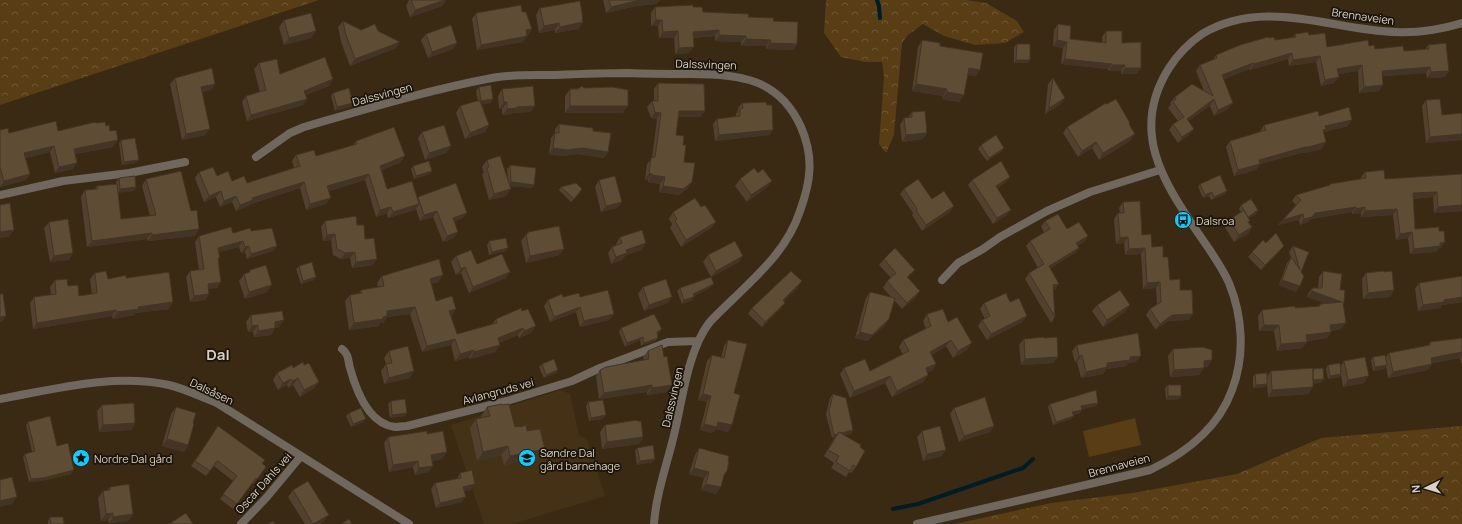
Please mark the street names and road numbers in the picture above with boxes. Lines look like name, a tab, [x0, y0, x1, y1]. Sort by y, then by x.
street label: Brennaveien	[1331, 4, 1395, 28]
street label: Dalssvingen	[675, 55, 737, 73]
street label: Dalssvingen	[350, 79, 414, 109]
street label: Dalssvingen	[658, 365, 686, 429]
street label: Dalsåsen	[188, 374, 236, 408]
street label: Avlangruds vei	[461, 374, 535, 408]
street label: Oscar Dahls vei	[232, 449, 294, 517]
street label: Brennaveien	[1087, 450, 1151, 480]

